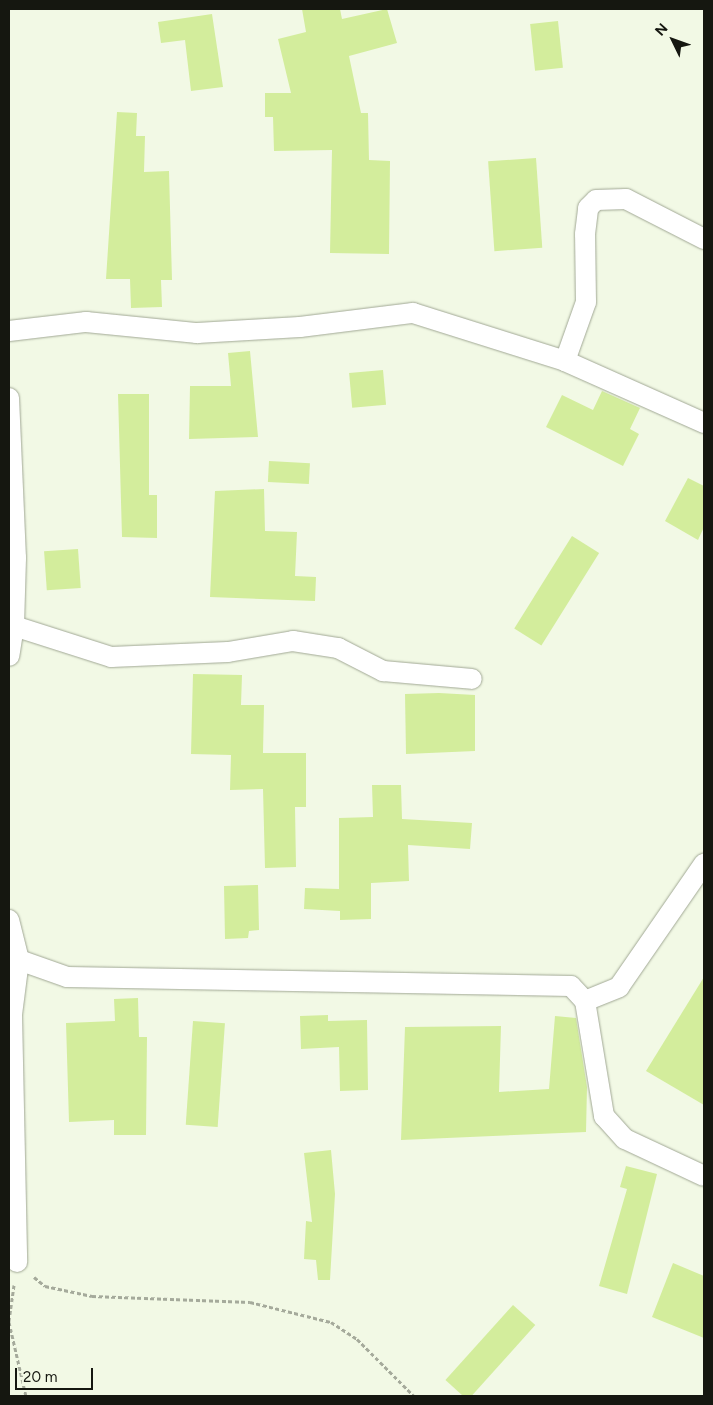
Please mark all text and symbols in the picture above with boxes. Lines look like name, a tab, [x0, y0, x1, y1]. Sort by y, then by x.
north arrow	[648, 15, 698, 65]
text: N	[652, 20, 671, 39]
scale bar	[18, 1358, 95, 1390]
text: 20 m	[23, 1368, 57, 1386]

